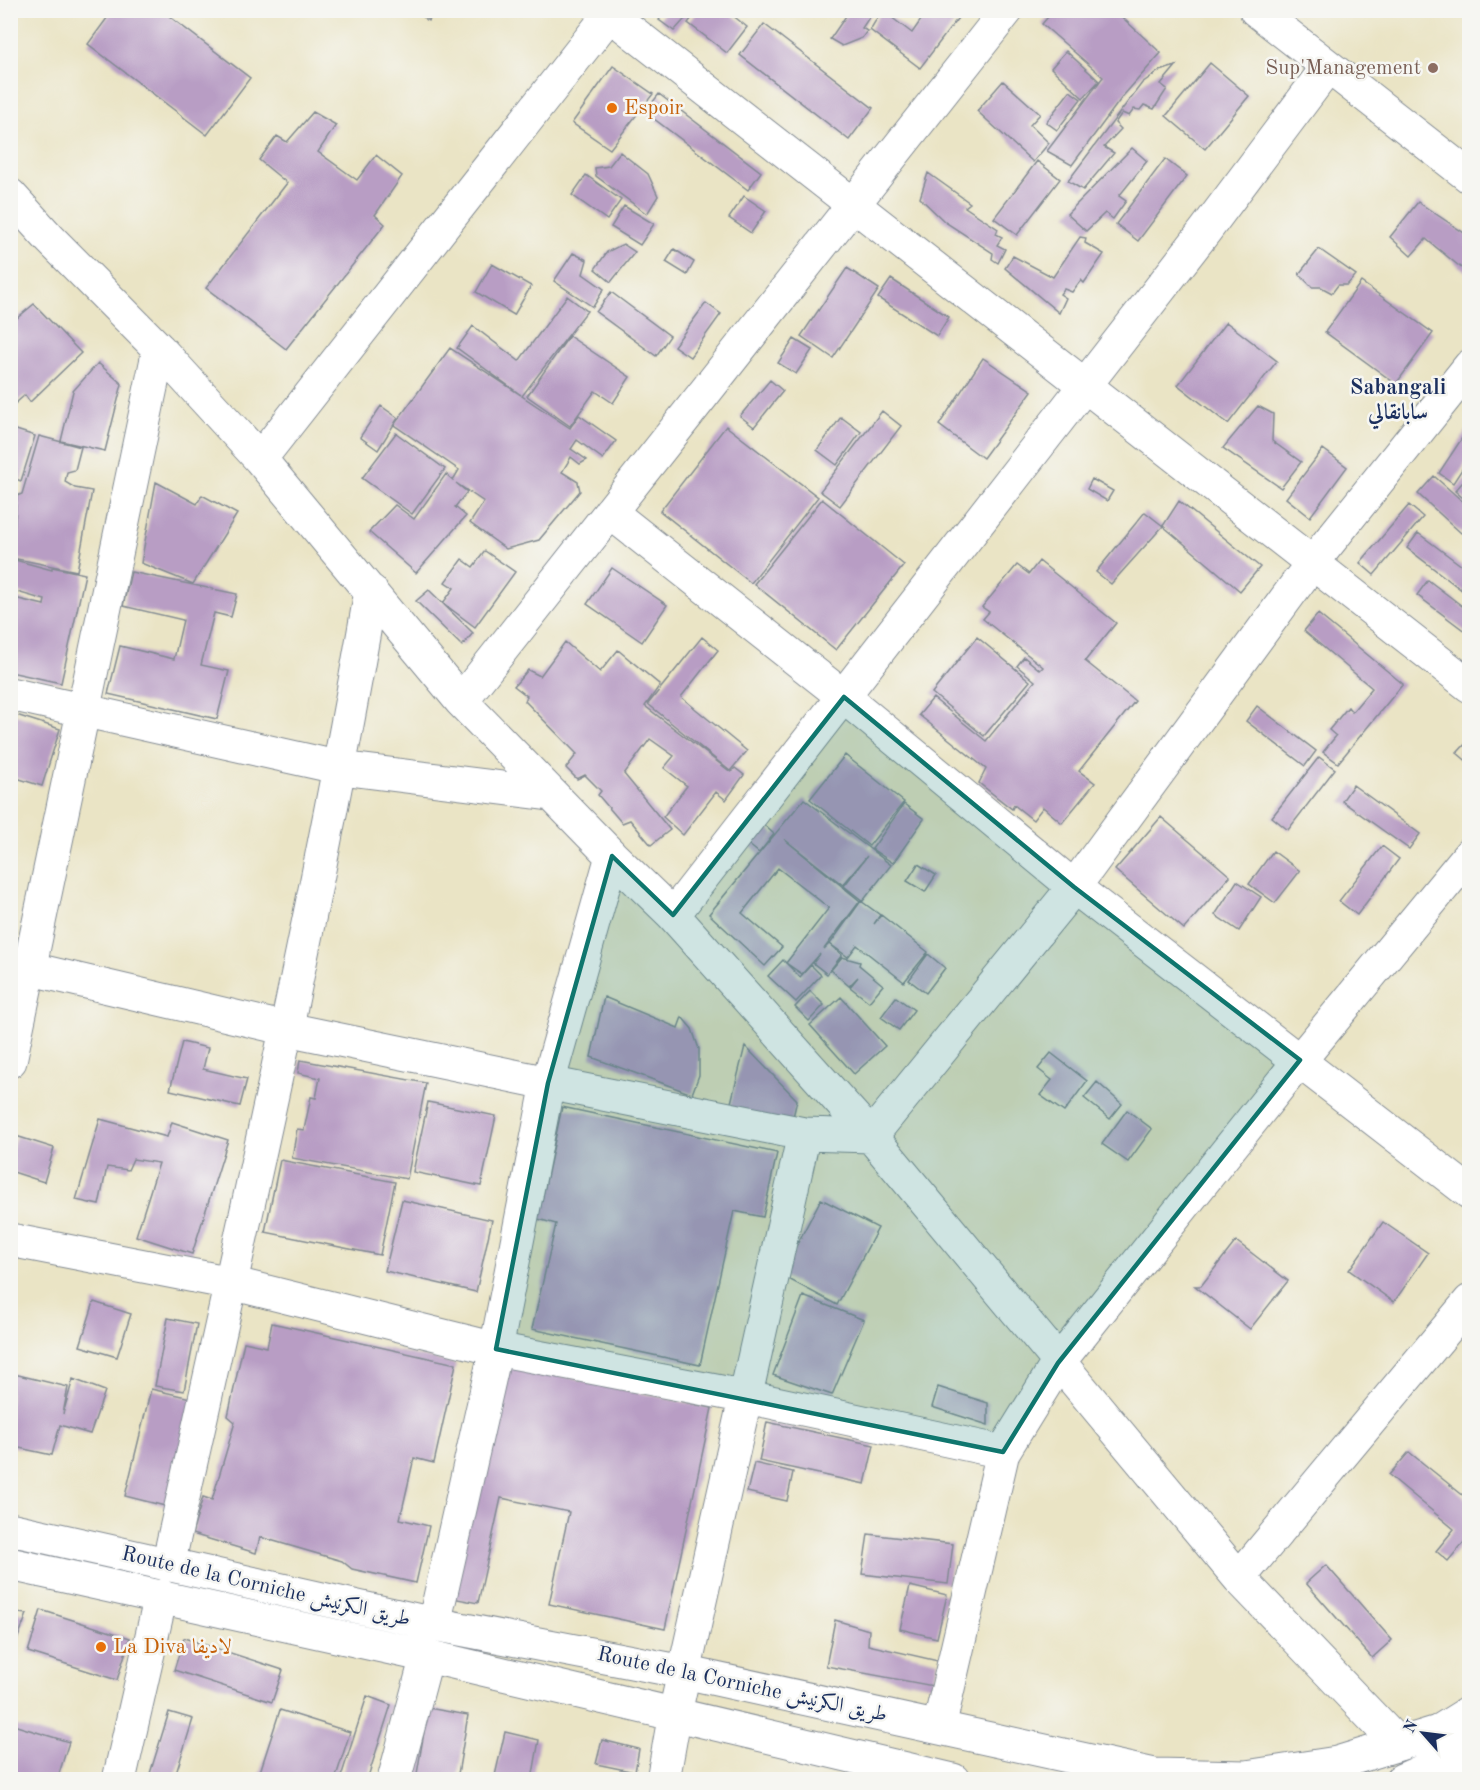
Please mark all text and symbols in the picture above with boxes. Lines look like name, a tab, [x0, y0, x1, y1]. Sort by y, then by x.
place label: Sup'Management	[1265, 58, 1421, 79]
marker: Sup'Management	[1426, 61, 1440, 75]
place label: Espoir	[624, 98, 684, 119]
marker: Espoir	[605, 101, 619, 115]
district label: Sabangali سابانقالي	[1350, 377, 1446, 430]
street label: Route de la Corniche طريق الكرنيش	[119, 1543, 413, 1632]
place label: La Diva لاديفا	[113, 1637, 232, 1659]
marker: La Diva لاديفا	[94, 1640, 108, 1654]
street label: Route de la Corniche طريق الكرنيش	[595, 1643, 889, 1728]
north arrow	[1393, 1703, 1453, 1763]
text: N	[1402, 1717, 1422, 1736]

